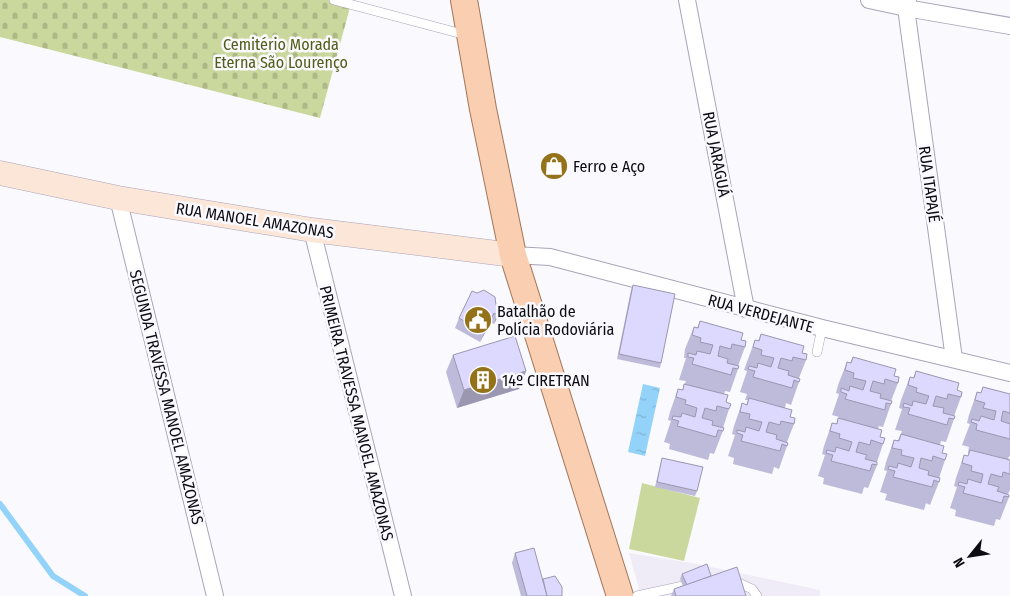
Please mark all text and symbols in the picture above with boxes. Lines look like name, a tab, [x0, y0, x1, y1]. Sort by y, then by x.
park label: Cemitério Morada Eterna São Lourenço	[214, 35, 348, 72]
street label: RUA JARAGUÁ	[699, 110, 734, 199]
street label: RUA ITAPAJÉ	[915, 145, 944, 223]
shop icon: Ferro e Aço	[539, 151, 569, 181]
place label: Ferro e Aço	[573, 157, 645, 176]
street label: RUA MANOEL AMAZONAS	[175, 199, 335, 242]
street label: SEGUNDA TRAVESSA MANOEL AMAZONAS	[126, 268, 207, 526]
street label: PRIMEIRA TRAVESSA MANOEL AMAZONAS	[316, 284, 397, 543]
street label: RUA VERDEJANTE	[706, 290, 816, 337]
place label: Batalhão de Polícia Rodoviária	[497, 302, 614, 339]
public building icon: Batalhão de Polícia Rodoviária	[463, 305, 493, 335]
building icon: 14º CIRETRAN	[468, 365, 498, 395]
place label: 14º CIRETRAN	[502, 371, 590, 390]
north arrow	[945, 531, 995, 581]
text: N	[950, 554, 969, 570]

